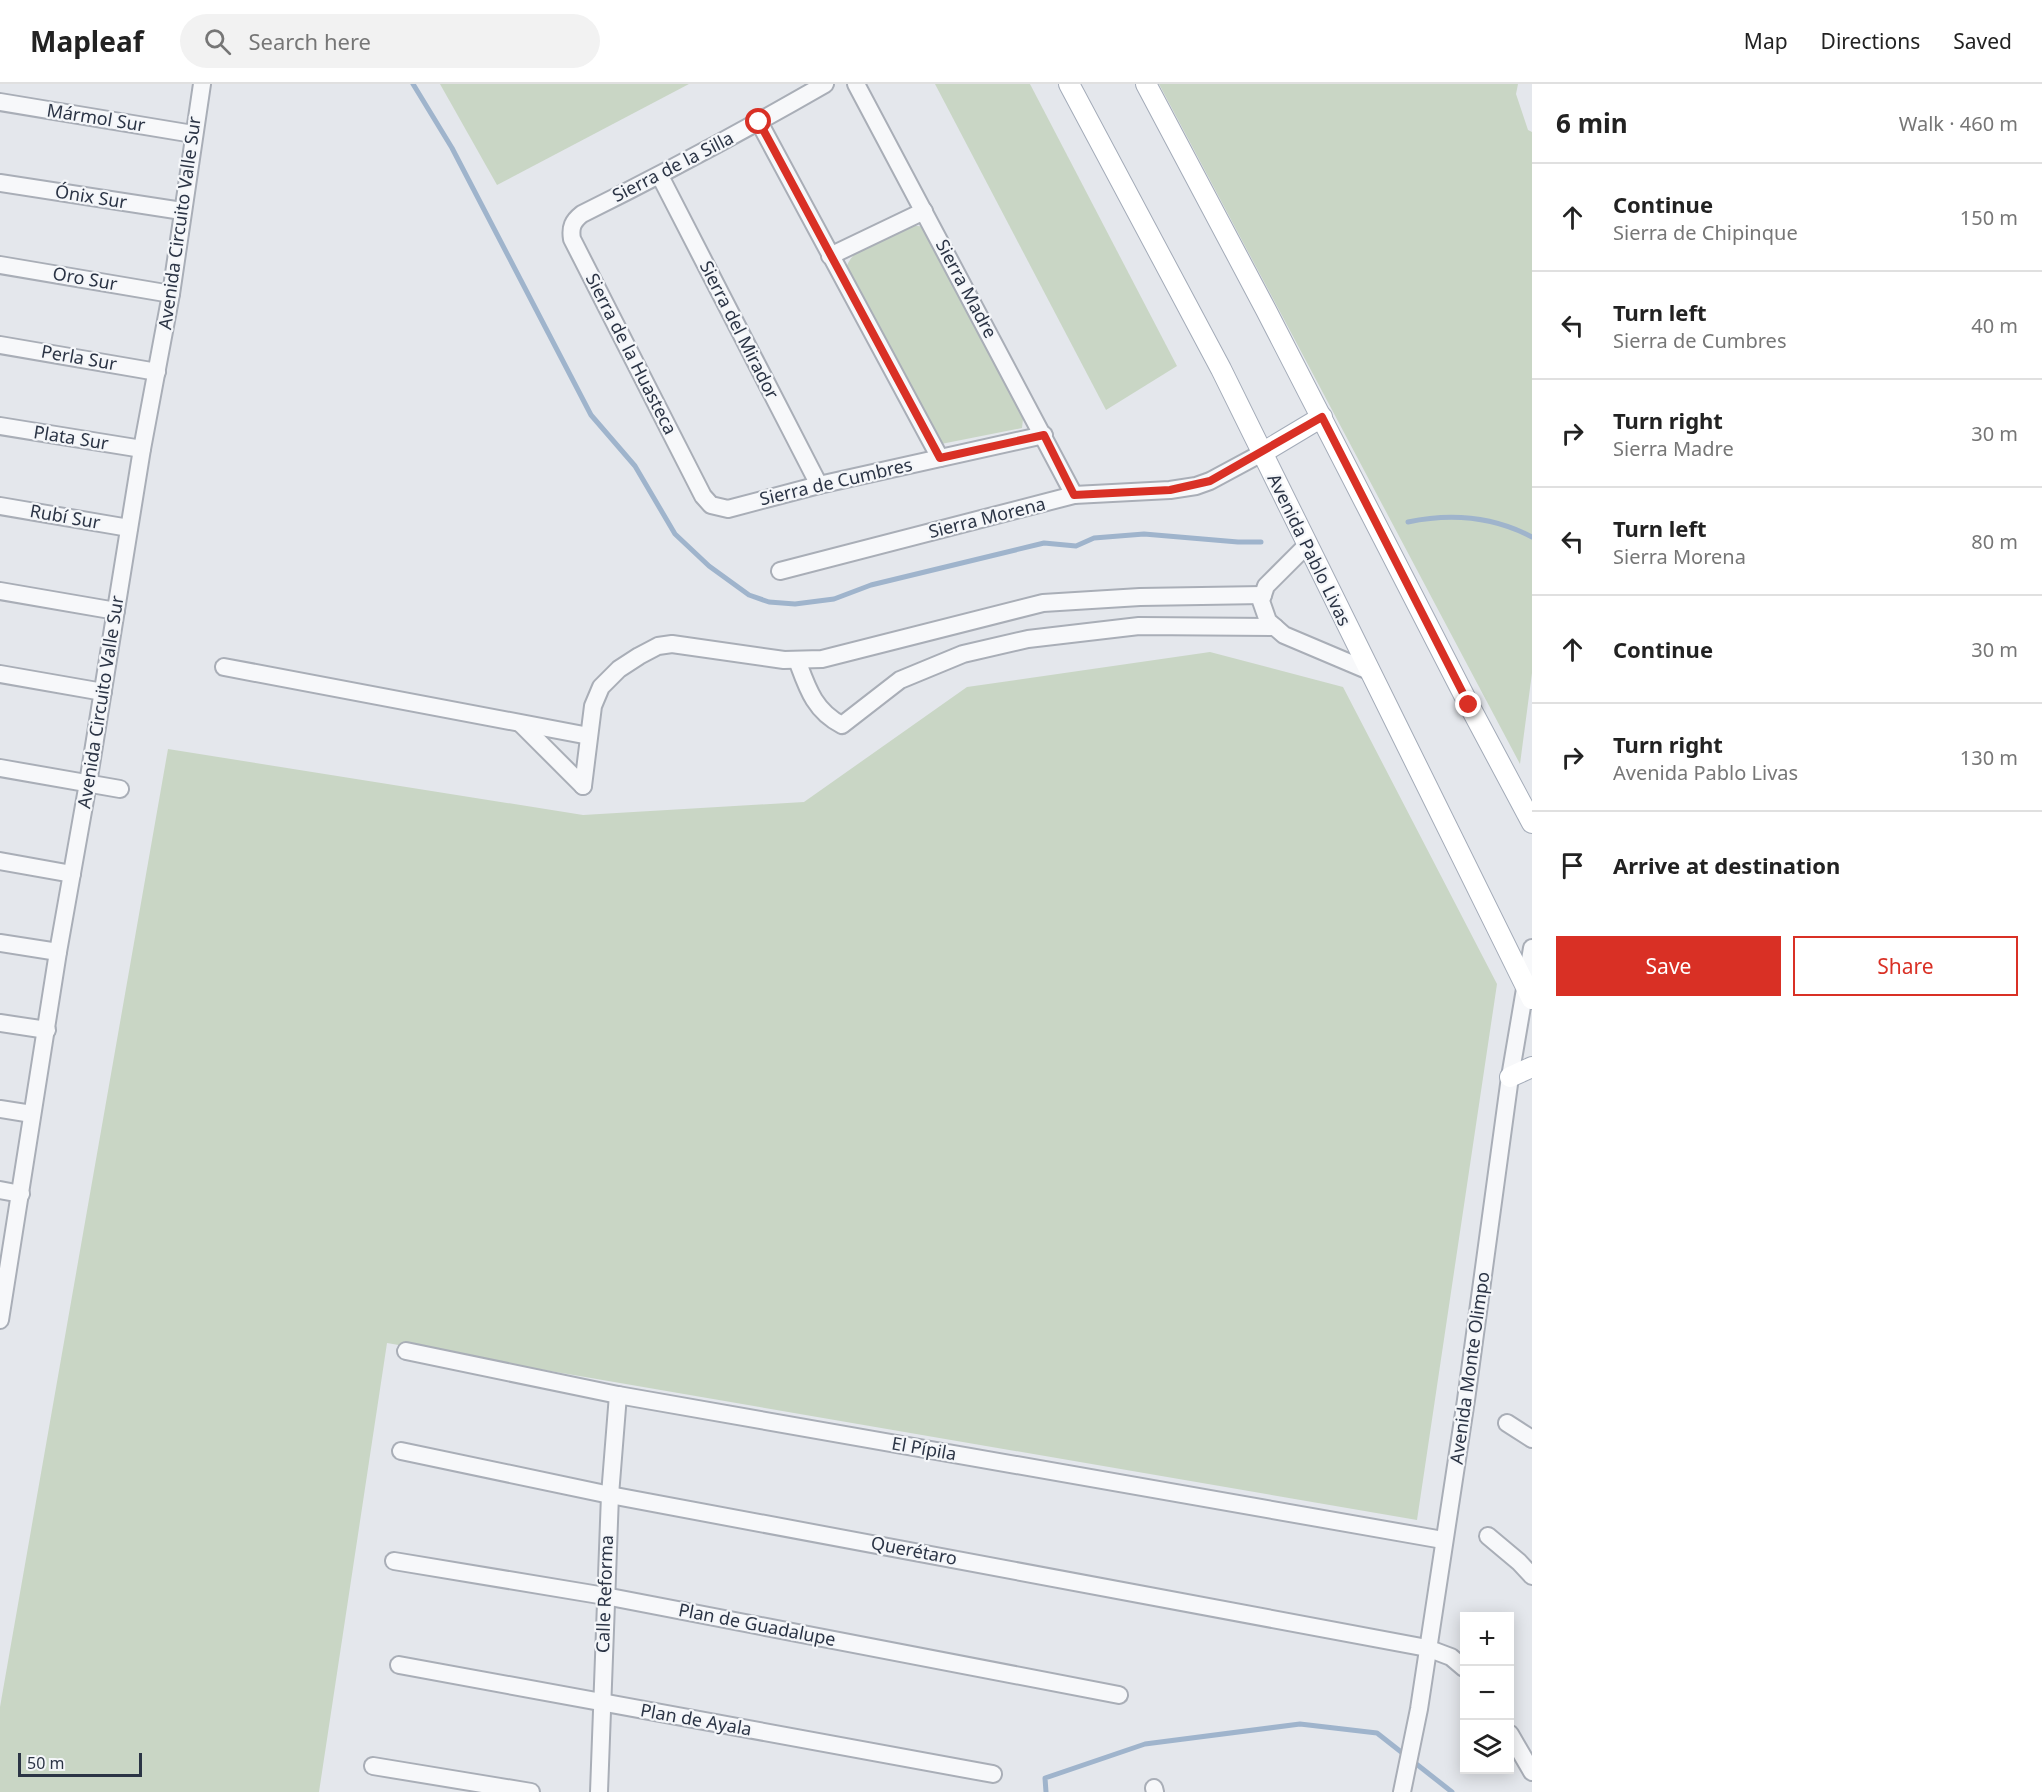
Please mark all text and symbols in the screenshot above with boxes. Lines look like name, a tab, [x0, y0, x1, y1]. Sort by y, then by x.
search box	[180, 14, 600, 68]
text: Mapleaf	[30, 22, 144, 60]
icon: search	[201, 25, 234, 58]
text: Search here	[249, 26, 371, 56]
text: Map	[1744, 27, 1788, 55]
text: Directions	[1821, 27, 1920, 55]
text: Saved	[1953, 27, 2012, 55]
street label: Mármol Sur	[45, 97, 148, 137]
text: 6 min	[1556, 105, 1628, 141]
route start	[745, 108, 771, 134]
text: Walk · 460 m	[1899, 110, 2018, 137]
street label: Avenida Circuito Valle Sur	[152, 114, 206, 331]
street label: Sierra de la Silla	[608, 125, 737, 207]
street label: Ónix Sur	[53, 178, 129, 214]
text: Continue	[1613, 189, 1713, 219]
icon: ahead	[1556, 201, 1589, 234]
text: 150 m	[1960, 204, 2018, 231]
text: Sierra de Chipinque	[1613, 219, 1798, 246]
street label: Sierra Madre	[931, 235, 1003, 342]
street label: Sierra del Mirador	[695, 256, 785, 403]
street label: Oro Sur	[51, 261, 120, 296]
street label: Sierra de la Huasteca	[581, 269, 683, 438]
text: Turn left	[1613, 297, 1707, 327]
icon: left	[1556, 309, 1589, 342]
text: 40 m	[1971, 312, 2018, 339]
text: Sierra de Cumbres	[1613, 327, 1786, 354]
street label: Perla Sur	[39, 339, 119, 376]
text: Turn right	[1613, 405, 1723, 435]
icon: right	[1556, 417, 1589, 450]
street label: Plata Sur	[32, 419, 111, 455]
text: 30 m	[1971, 420, 2018, 447]
text: Sierra Madre	[1613, 435, 1734, 462]
street label: Sierra de Cumbres	[757, 452, 915, 510]
street label: Avenida Pablo Livas	[1263, 469, 1357, 630]
street label: Sierra Morena	[926, 491, 1048, 543]
street label: Rubí Sur	[28, 498, 103, 534]
text: Turn left	[1613, 513, 1707, 543]
icon: left	[1556, 525, 1589, 558]
text: 80 m	[1971, 528, 2018, 555]
text: Sierra Morena	[1613, 543, 1746, 570]
street label: Avenida Circuito Valle Sur	[71, 593, 129, 810]
icon: ahead	[1556, 633, 1589, 666]
text: Continue	[1613, 634, 1713, 664]
text: 30 m	[1971, 636, 2018, 663]
route end	[1455, 691, 1481, 717]
text: Turn right	[1613, 729, 1723, 759]
icon: right	[1556, 741, 1589, 774]
text: 130 m	[1960, 744, 2018, 771]
text: Avenida Pablo Livas	[1613, 759, 1798, 786]
icon: arrive	[1556, 849, 1589, 882]
text: Arrive at destination	[1613, 850, 1840, 880]
button: Save	[1556, 936, 1781, 996]
button: Share	[1793, 936, 2018, 996]
street label: Avenida Monte Olimpo	[1444, 1270, 1494, 1466]
street label: El Pípila	[890, 1431, 958, 1466]
street label: Querétaro	[869, 1530, 959, 1570]
street label: Calle Reforma	[590, 1534, 618, 1654]
street label: Plan de Guadalupe	[676, 1597, 838, 1651]
map controls	[1460, 1612, 1514, 1774]
button: +	[1460, 1612, 1514, 1666]
button: −	[1460, 1666, 1514, 1720]
street label: Plan de Ayala	[639, 1697, 754, 1741]
button: layers	[1460, 1720, 1514, 1774]
scale bar	[18, 1750, 142, 1778]
text: 50 m	[27, 1752, 64, 1774]

